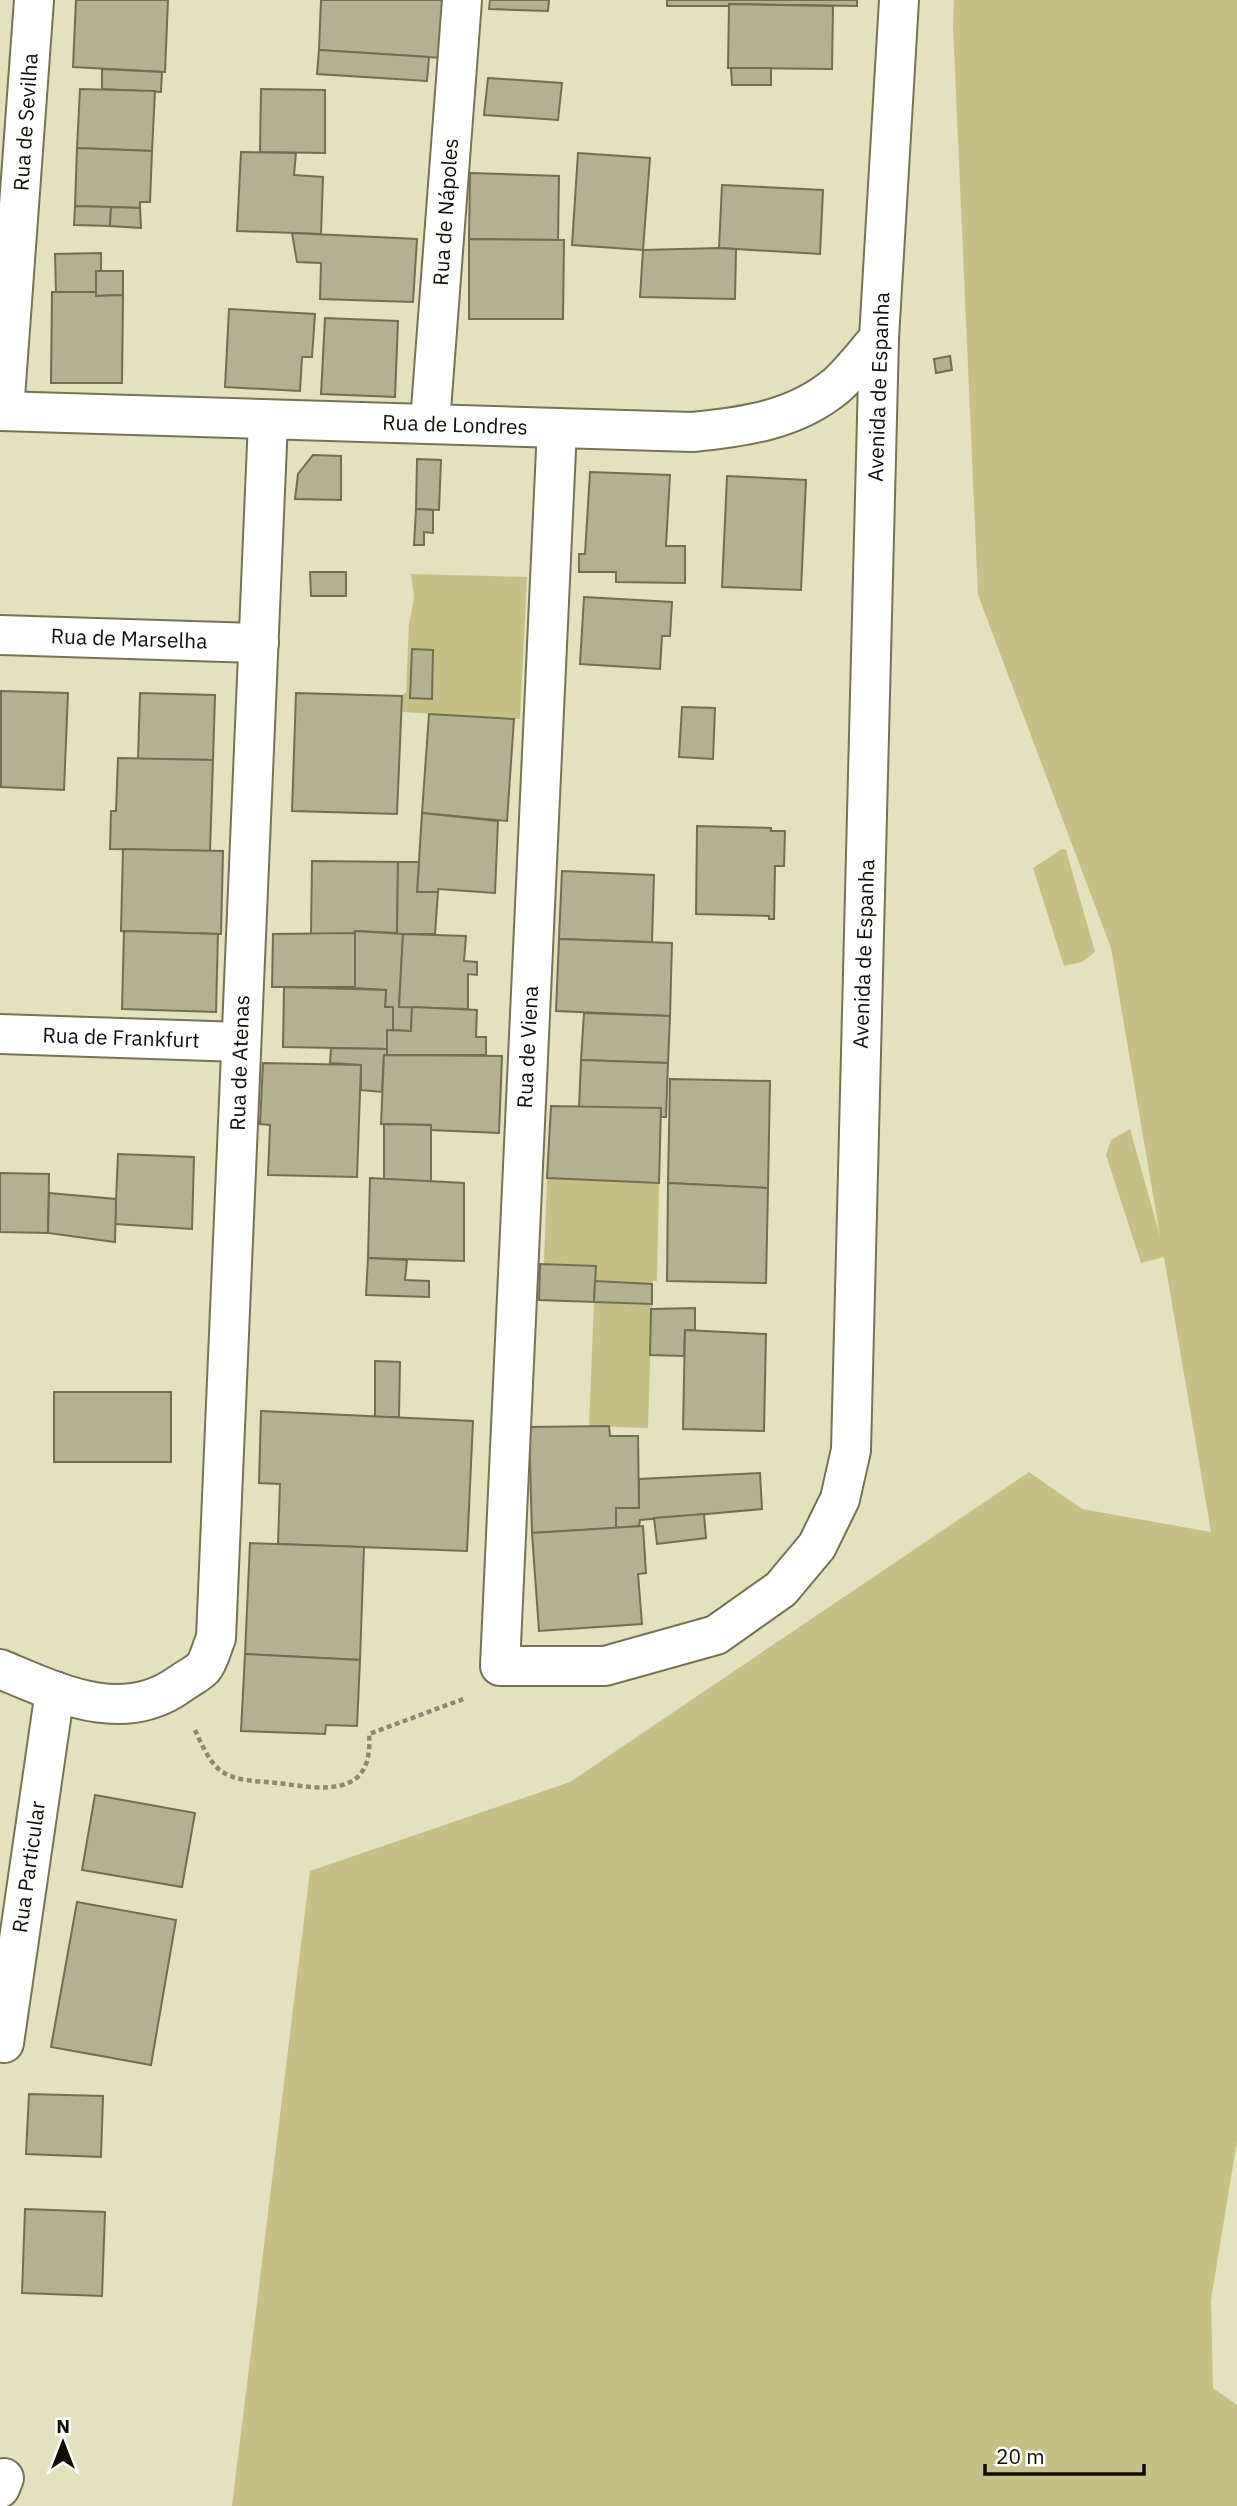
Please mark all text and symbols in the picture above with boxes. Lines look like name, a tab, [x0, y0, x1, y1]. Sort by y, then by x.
street label: Rua de Sevilha	[6, 52, 44, 192]
street label: Rua de Nápoles	[426, 137, 464, 287]
street label: Avenida de Espanha	[861, 292, 895, 482]
street label: Rua de Londres	[382, 407, 528, 441]
street label: Rua de Marselha	[50, 621, 208, 655]
street label: Avenida de Espanha	[846, 859, 880, 1049]
street label: Rua de Viena	[510, 985, 544, 1109]
street label: Rua de Atenas	[223, 995, 255, 1131]
street label: Rua de Frankfurt	[42, 1020, 200, 1054]
street label: Rua Particular	[5, 1799, 51, 1935]
north arrow	[28, 2408, 98, 2478]
text: N	[56, 2414, 70, 2438]
scale bar	[985, 2432, 1144, 2476]
text: 20 m	[996, 2442, 1045, 2470]

